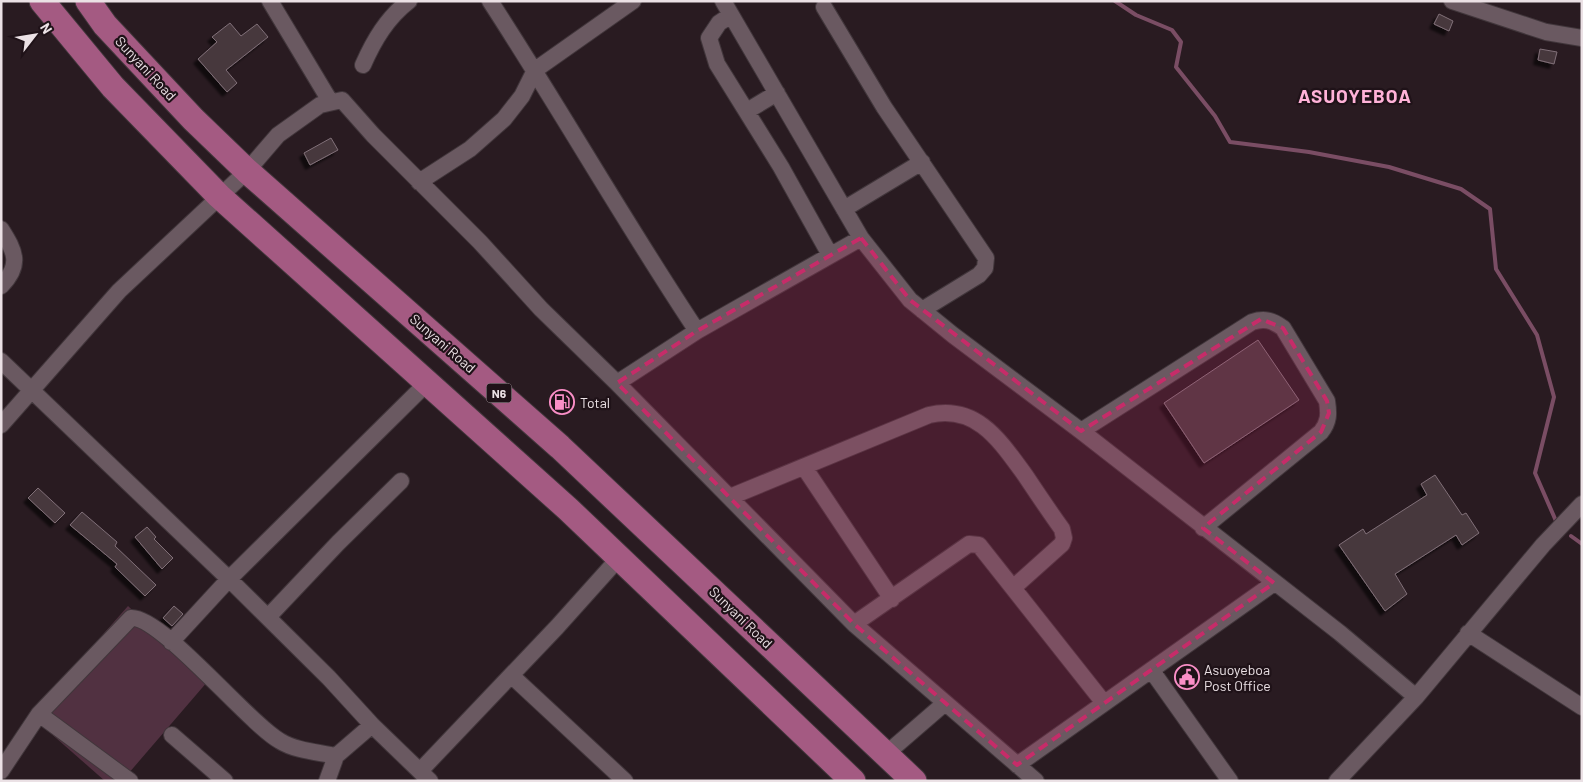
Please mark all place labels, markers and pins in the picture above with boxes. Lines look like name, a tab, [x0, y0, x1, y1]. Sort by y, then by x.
fuel station icon: Total	[549, 389, 575, 415]
place label: Total	[580, 394, 610, 411]
place label: Asuoyeboa Post Office	[1204, 661, 1271, 694]
public building icon: Asuoyeboa Post Office	[1174, 664, 1200, 690]

